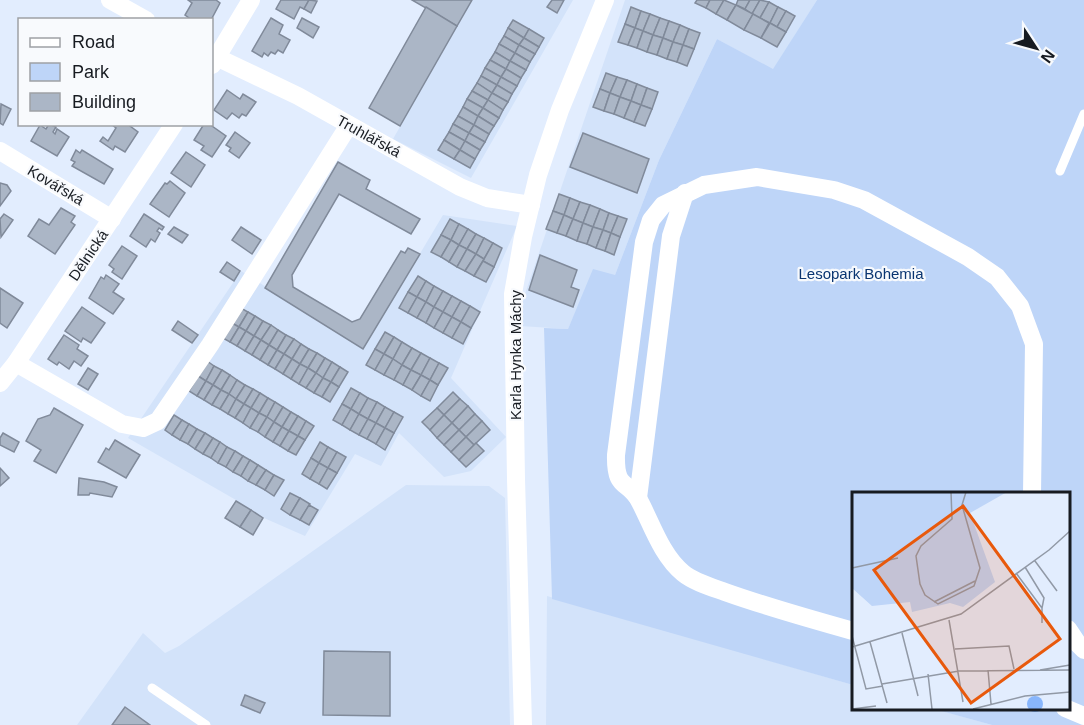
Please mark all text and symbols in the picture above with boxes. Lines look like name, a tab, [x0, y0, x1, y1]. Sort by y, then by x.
legend	[18, 18, 213, 126]
north arrow	[1006, 18, 1066, 78]
text: Road	[72, 32, 115, 52]
text: N	[1037, 47, 1058, 66]
text: Park	[72, 62, 110, 82]
text: Building	[72, 92, 136, 112]
street label: Truhlářská	[334, 112, 404, 161]
street label: Kovářská	[25, 162, 88, 209]
street label: Dělnická	[65, 226, 111, 284]
park label: Lesopark Bohemia	[798, 265, 924, 282]
street label: Karla Hynka Máchy	[507, 289, 524, 420]
inset map	[852, 492, 1069, 710]

